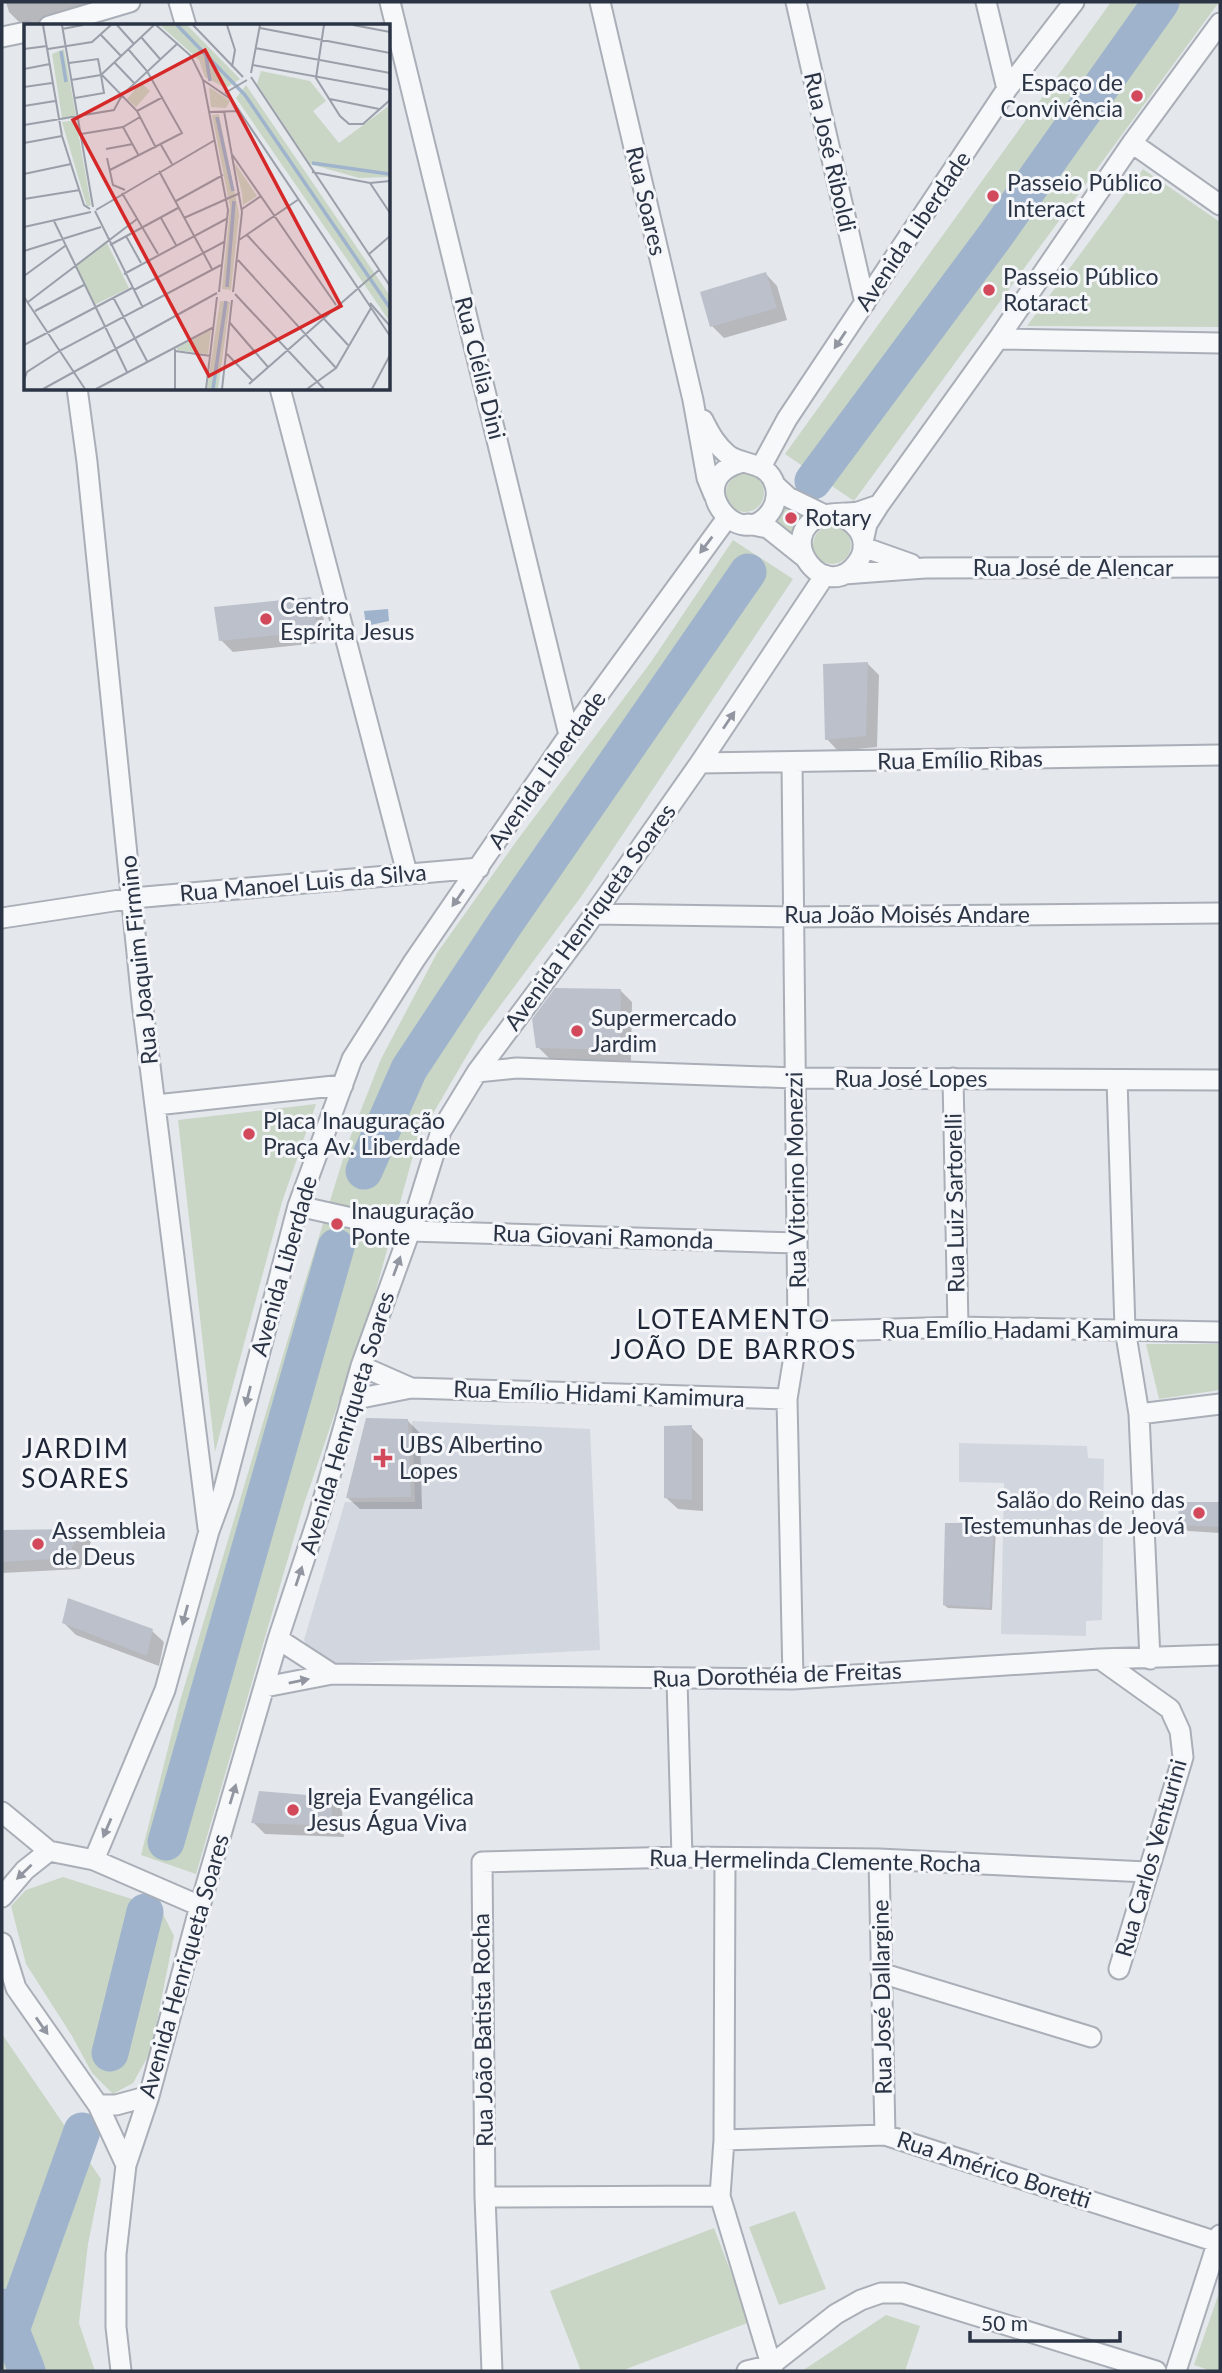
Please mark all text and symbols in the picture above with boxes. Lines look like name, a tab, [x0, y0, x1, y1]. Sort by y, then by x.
inset map	[24, 24, 390, 390]
place label: Espaço de Convivência	[1000, 68, 1123, 122]
street label: Rua José Riboldi	[799, 69, 863, 234]
marker: Espaço de Convivência	[1129, 88, 1145, 104]
street label: Rua Soares	[621, 144, 673, 258]
street label: Avenida Liberdade	[848, 145, 976, 316]
place label: Passeio Público Interact	[1007, 168, 1163, 222]
marker: Passeio Público Interact	[985, 188, 1001, 204]
place label: Passeio Público Rotaract	[1003, 262, 1159, 316]
marker: Passeio Público Rotaract	[981, 282, 997, 298]
street label: Rua Clélia Dini	[450, 293, 512, 442]
one-way arrow	[833, 331, 847, 349]
place label: Rotary	[805, 503, 872, 531]
marker: Rotary	[783, 510, 799, 526]
one-way arrow	[700, 536, 714, 554]
street label: Rua José de Alencar	[973, 553, 1174, 581]
place label: Centro Espírita Jesus	[280, 591, 414, 645]
marker: Centro Espírita Jesus	[258, 611, 274, 627]
street label: Avenida Liberdade	[481, 685, 611, 854]
one-way arrow	[723, 710, 736, 730]
street label: Rua Emílio Ribas	[877, 744, 1043, 774]
street label: Avenida Henriqueta Soares	[498, 798, 681, 1035]
street label: Rua Joaquim Firmino	[113, 854, 163, 1066]
street label: Rua Manoel Luis da Silva	[178, 857, 428, 907]
one-way arrow	[451, 889, 465, 907]
street label: Rua João Moisés Andare	[784, 900, 1030, 928]
place label: Supermercado Jardim	[591, 1003, 737, 1057]
marker: Supermercado Jardim	[569, 1023, 585, 1039]
street label: Rua José Lopes	[835, 1064, 987, 1092]
street label: Rua Vitorino Monezzi	[779, 1072, 811, 1289]
place label: Placa Inauguração Praça Av. Liberdade	[263, 1106, 460, 1160]
street label: Rua Luiz Sartorelli	[938, 1113, 970, 1293]
marker: Placa Inauguração Praça Av. Liberdade	[241, 1126, 257, 1142]
street label: Avenida Liberdade	[244, 1172, 322, 1359]
place label: Inauguração Ponte	[351, 1196, 474, 1250]
marker: Inauguração Ponte	[329, 1216, 345, 1232]
street label: Rua Giovani Ramonda	[492, 1218, 714, 1254]
one-way arrow	[392, 1255, 403, 1276]
street label: Avenida Henriqueta Soares	[293, 1288, 399, 1557]
district label: LOTEAMENTO JOÃO DE BARROS	[611, 1303, 857, 1365]
street label: Rua Emílio Hadami Kamimura	[881, 1315, 1179, 1343]
street label: Rua Emílio Hidami Kamimura	[453, 1374, 745, 1412]
one-way arrow	[242, 1385, 253, 1407]
place label: UBS Albertino Lopes	[399, 1430, 543, 1484]
district label: JARDIM SOARES	[21, 1432, 131, 1494]
marker: UBS Albertino Lopes	[373, 1448, 393, 1468]
place label: Salão do Reino das Testemunhas de Jeová	[960, 1485, 1185, 1539]
marker: Salão do Reino das Testemunhas de Jeová	[1191, 1505, 1207, 1521]
place label: Assembleia de Deus	[52, 1516, 166, 1570]
marker: Assembleia de Deus	[30, 1536, 46, 1552]
one-way arrow	[294, 1565, 305, 1586]
one-way arrow	[180, 1605, 190, 1626]
street label: Rua Dorothéia de Freitas	[652, 1656, 902, 1692]
one-way arrow	[288, 1675, 310, 1686]
street label: Rua Carlos Venturini	[1108, 1755, 1192, 1960]
place label: Igreja Evangélica Jesus Água Viva	[307, 1782, 474, 1836]
one-way arrow	[228, 1783, 238, 1804]
marker: Igreja Evangélica Jesus Água Viva	[285, 1802, 301, 1818]
one-way arrow	[101, 1818, 113, 1838]
street label: Avenida Henriqueta Soares	[132, 1831, 234, 2101]
street label: Rua Hermelinda Clemente Rocha	[649, 1843, 981, 1877]
one-way arrow	[16, 1864, 33, 1880]
street label: Rua José Dallargine	[865, 1899, 897, 2095]
street label: Rua João Batista Rocha	[466, 1913, 498, 2147]
one-way arrow	[35, 2017, 49, 2035]
street label: Rua Américo Boretti	[894, 2124, 1095, 2214]
scale bar	[970, 2300, 1120, 2344]
text: 50 m	[981, 2310, 1028, 2335]

